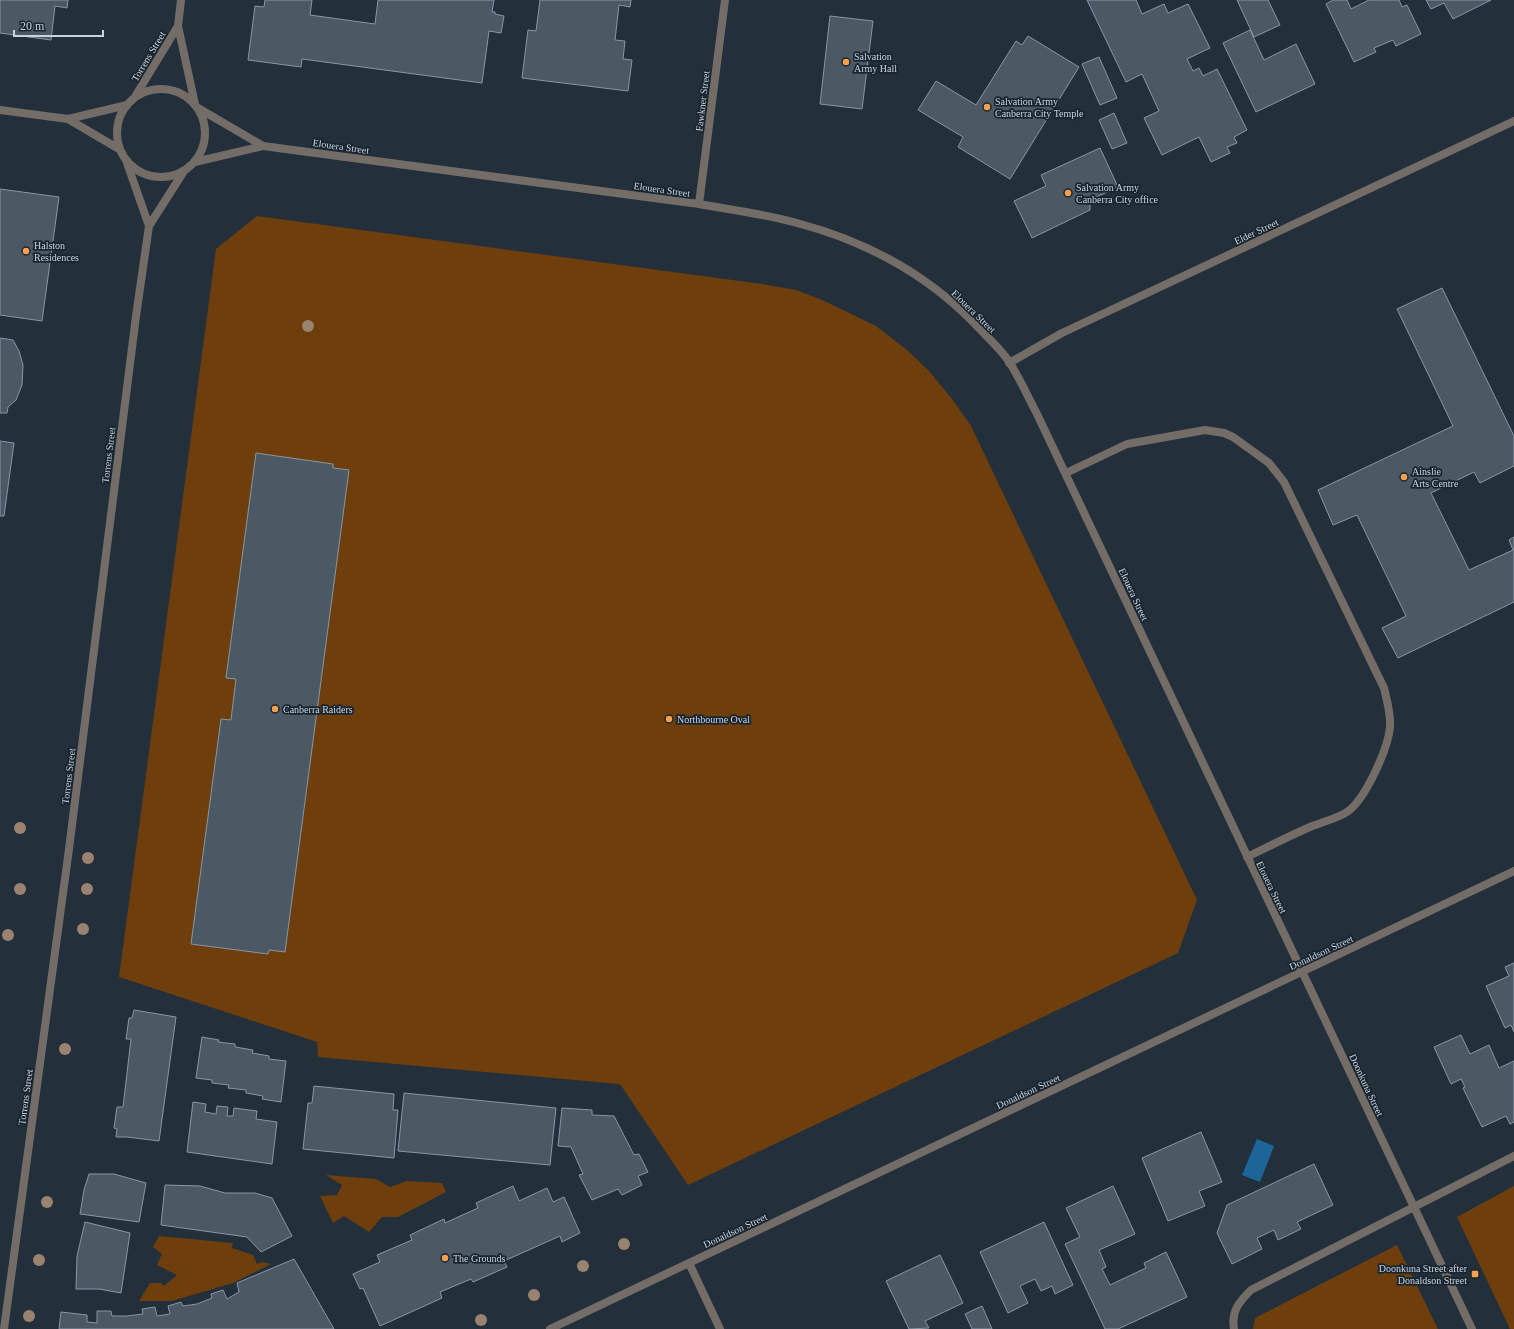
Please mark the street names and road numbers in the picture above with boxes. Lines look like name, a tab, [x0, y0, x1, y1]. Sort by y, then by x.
street label: Torrens Street	[129, 29, 168, 83]
street label: Fawkner Street	[693, 70, 712, 132]
street label: Elouera Street	[312, 137, 370, 156]
street label: Elouera Street	[633, 180, 691, 199]
street label: Elder Street	[1232, 216, 1280, 246]
street label: Elouera Street	[949, 288, 998, 335]
street label: Torrens Street	[100, 426, 117, 484]
street label: Elouera Street	[1117, 566, 1151, 623]
street label: Torrens Street	[60, 747, 77, 805]
street label: Elouera Street	[1254, 859, 1289, 915]
street label: Donaldson Street	[1288, 933, 1355, 972]
street label: Doonkuna Street	[1347, 1052, 1386, 1118]
street label: Torrens Street	[16, 1068, 35, 1126]
street label: Donaldson Street	[995, 1072, 1062, 1111]
street label: Donaldson Street	[702, 1211, 769, 1250]

